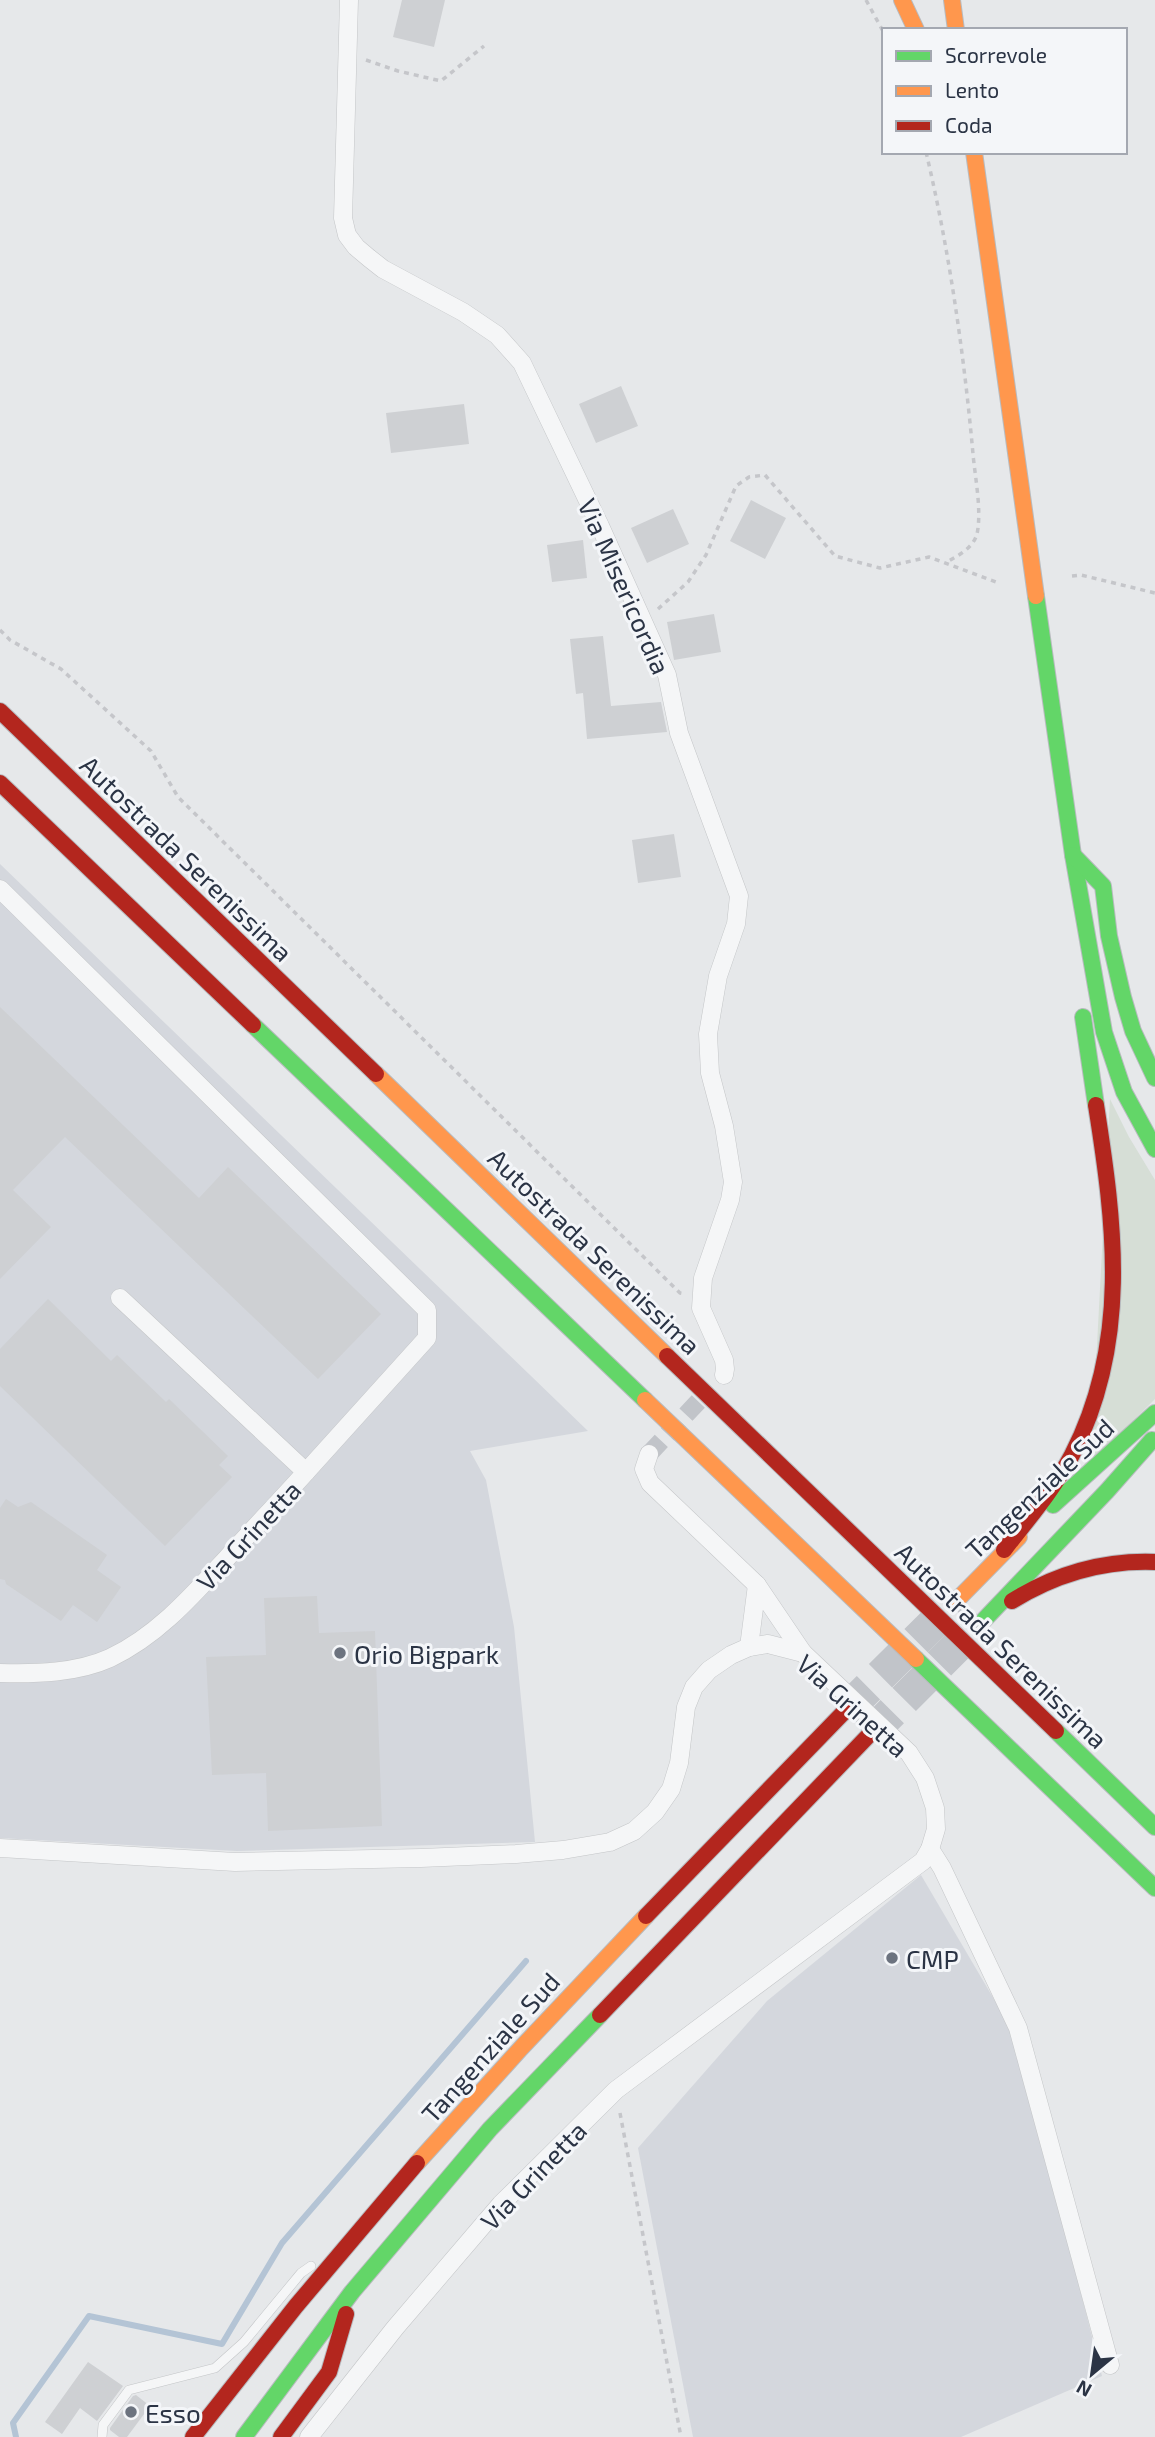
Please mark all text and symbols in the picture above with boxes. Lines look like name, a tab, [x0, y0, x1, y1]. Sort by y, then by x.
legend	[882, 28, 1127, 154]
text: Scorrevole	[945, 42, 1047, 67]
text: Lento	[945, 77, 999, 102]
text: Coda	[945, 112, 992, 137]
street label: Via Misericordia	[572, 493, 678, 679]
street label: Autostrada Serenissima	[75, 749, 299, 967]
street label: Autostrada Serenissima	[483, 1142, 707, 1360]
street label: Tangenziale Sud	[958, 1411, 1120, 1565]
street label: Via Grinetta	[189, 1474, 307, 1596]
street label: Autostrada Serenissima	[890, 1536, 1114, 1754]
place label: Orio Bigpark	[354, 1638, 499, 1669]
marker: Orio Bigpark	[332, 1645, 348, 1661]
street label: Via Grinetta	[791, 1647, 915, 1763]
place label: CMP	[906, 1943, 959, 1974]
marker: CMP	[884, 1950, 900, 1966]
street label: Tangenziale Sud	[414, 1966, 566, 2128]
street label: Via Grinetta	[474, 2114, 592, 2236]
north arrow	[1057, 2339, 1127, 2409]
text: N	[1072, 2376, 1095, 2403]
place label: Esso	[145, 2397, 201, 2428]
marker: Esso	[123, 2404, 139, 2420]

